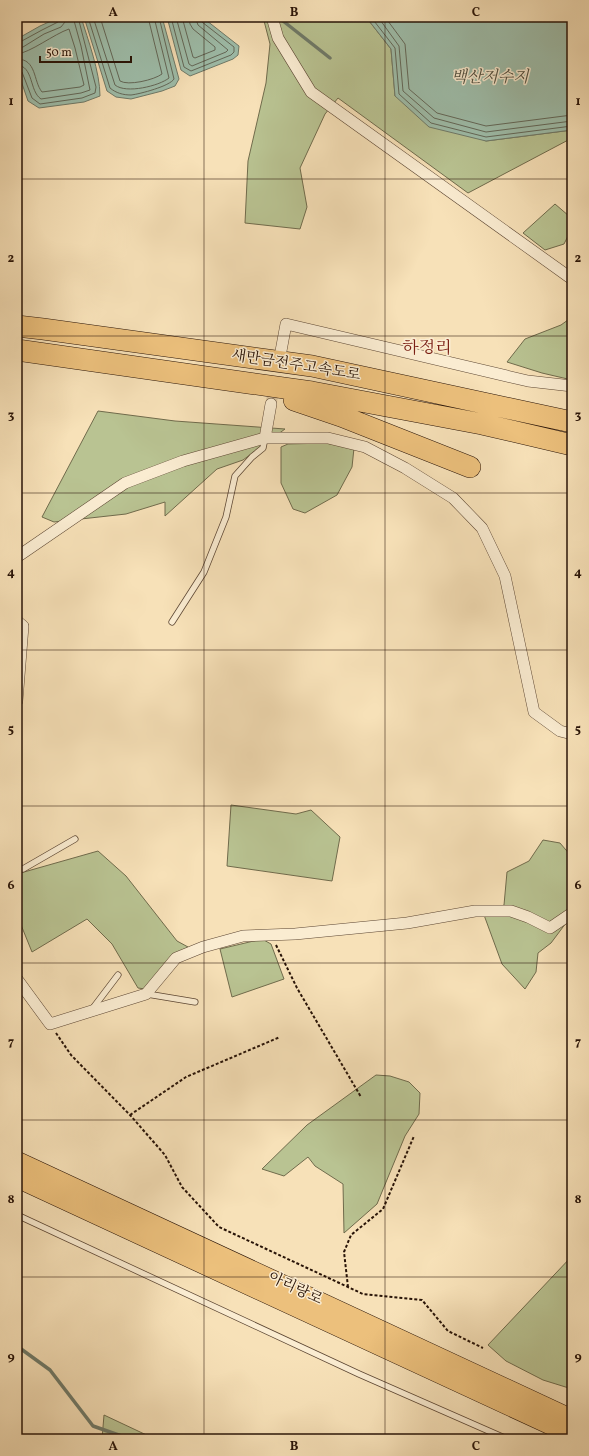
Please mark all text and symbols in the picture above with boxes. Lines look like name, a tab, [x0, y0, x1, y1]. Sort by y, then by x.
text: A	[108, 4, 118, 22]
text: B	[290, 4, 299, 22]
text: C	[472, 4, 480, 22]
scale bar	[40, 38, 131, 64]
text: 50 m	[46, 45, 72, 61]
water label: 백산저수지	[451, 67, 530, 89]
text: 1	[8, 93, 14, 111]
text: 1	[575, 93, 581, 111]
text: 2	[8, 250, 15, 268]
text: 2	[575, 250, 582, 268]
district label: 하정리	[402, 337, 452, 360]
street label: 새만금전주고속도로	[230, 345, 363, 387]
text: 3	[8, 407, 15, 425]
text: 3	[575, 407, 582, 425]
text: 4	[7, 564, 15, 582]
text: 4	[574, 564, 582, 582]
text: 5	[8, 721, 14, 739]
text: 5	[575, 721, 581, 739]
text: 6	[7, 877, 15, 895]
text: 6	[574, 877, 582, 895]
text: 7	[8, 1034, 14, 1052]
text: 7	[575, 1034, 581, 1052]
text: 8	[7, 1191, 15, 1209]
text: 8	[574, 1191, 582, 1209]
street label: 아리랑로	[264, 1267, 326, 1311]
text: 9	[7, 1348, 15, 1366]
text: 9	[574, 1348, 582, 1366]
text: A	[108, 1438, 118, 1456]
text: B	[290, 1438, 299, 1456]
text: C	[472, 1438, 480, 1456]

